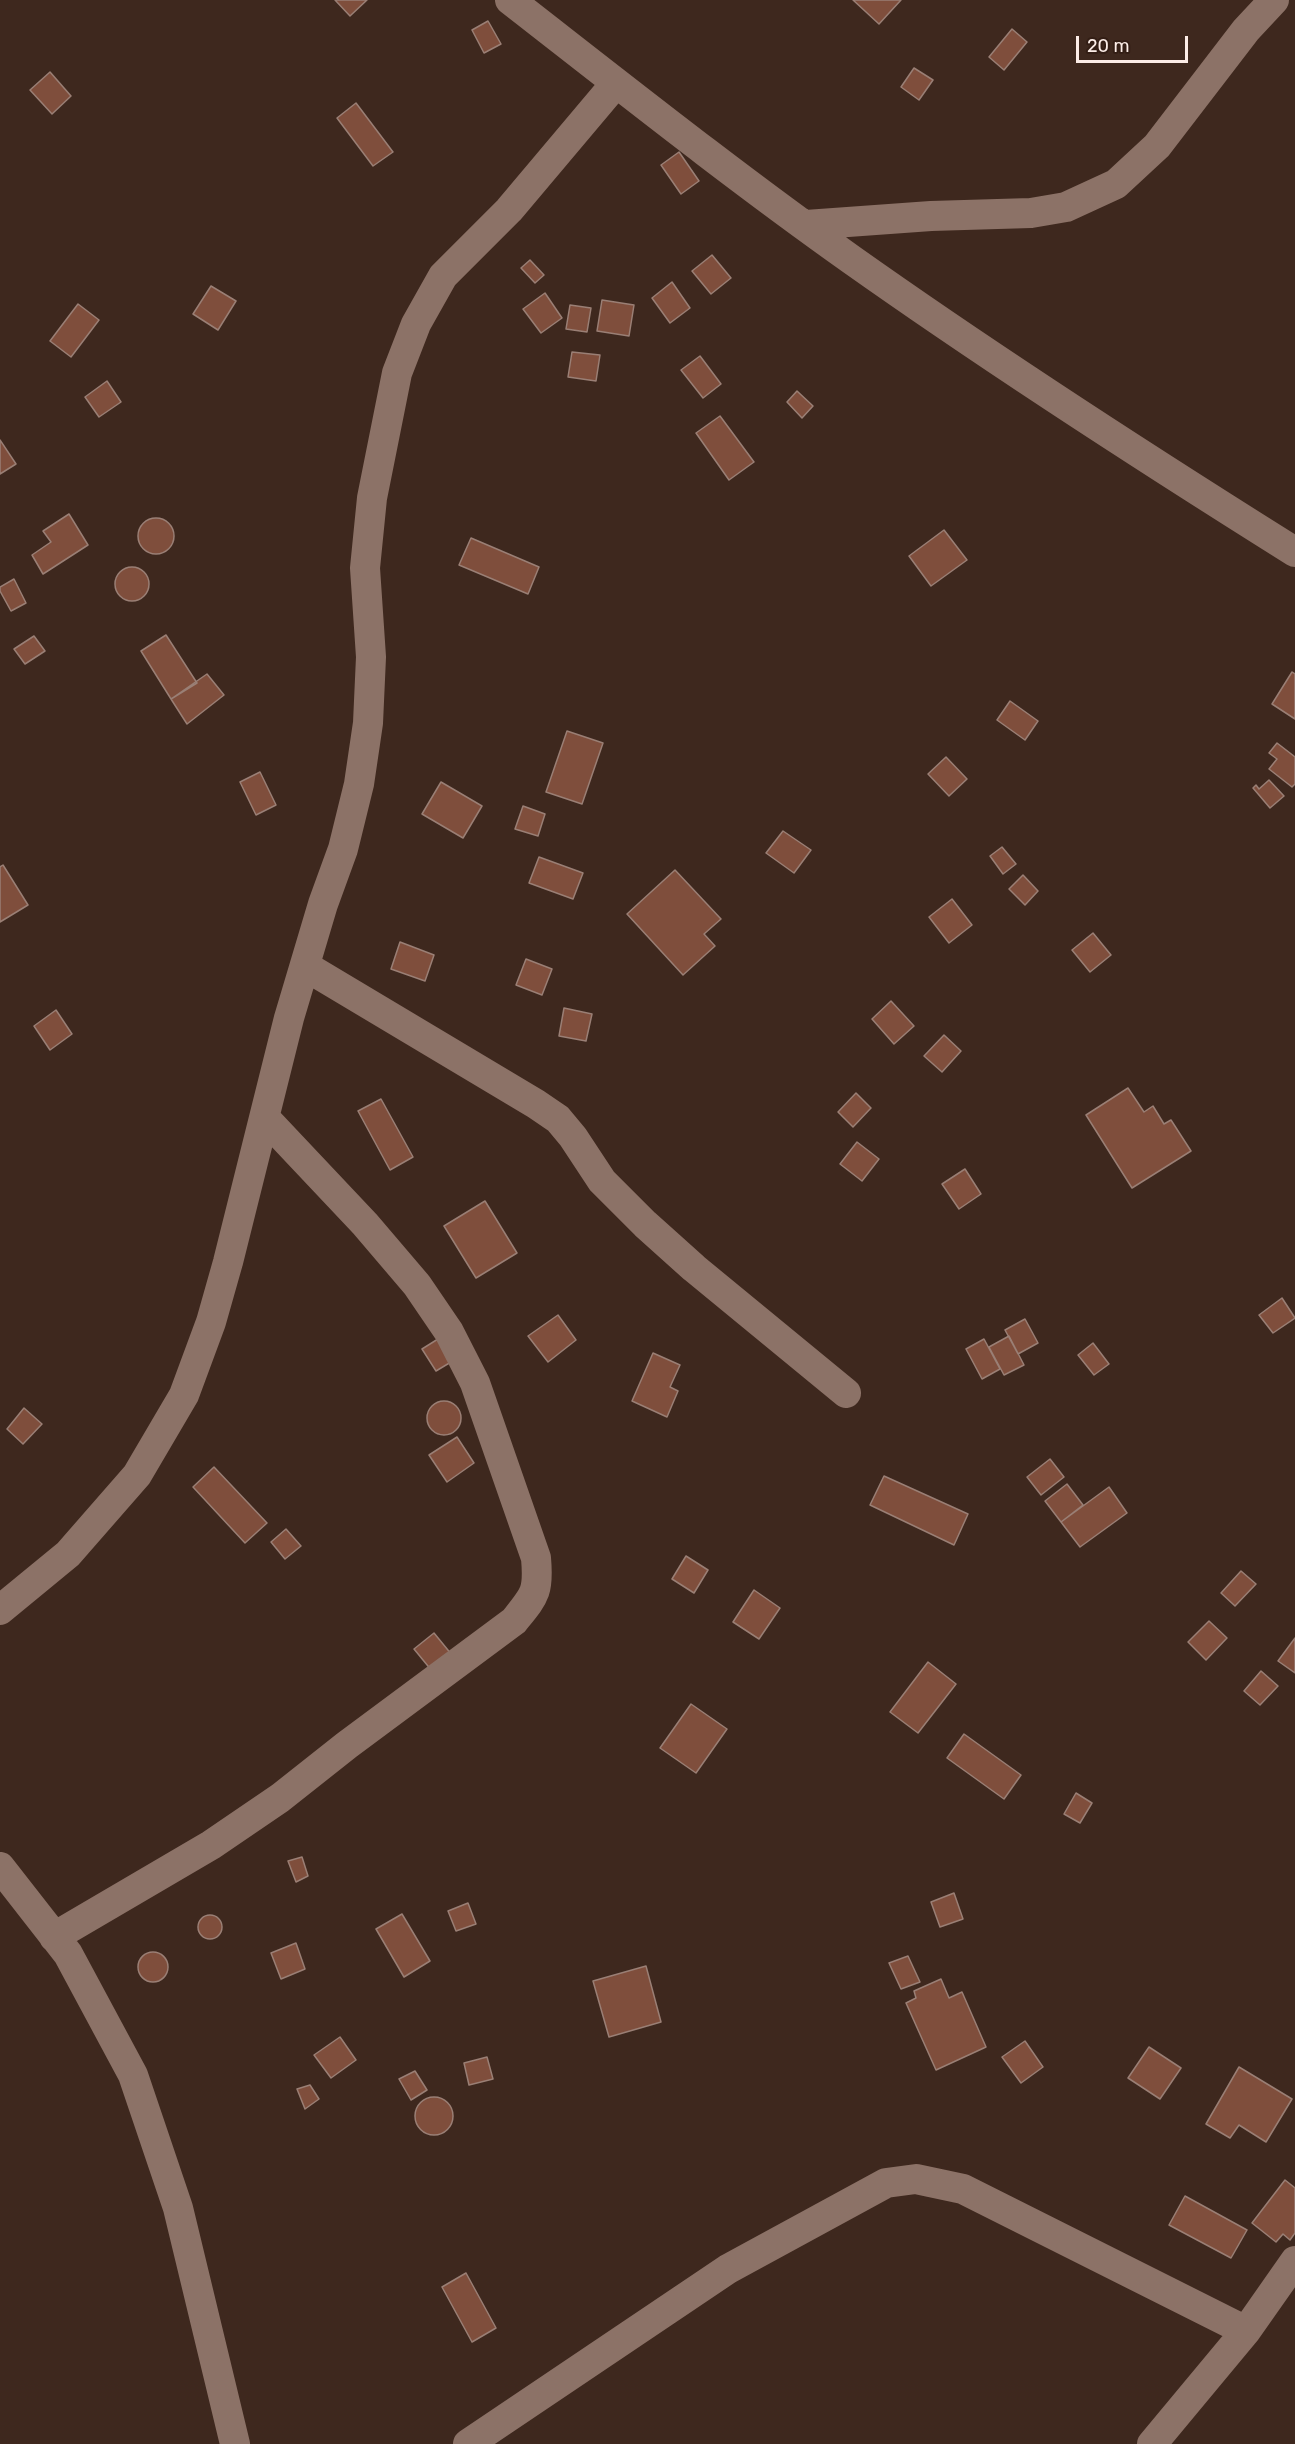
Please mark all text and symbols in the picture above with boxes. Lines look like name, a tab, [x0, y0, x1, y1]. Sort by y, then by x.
scale bar	[1079, 24, 1192, 62]
text: 20 m	[1087, 35, 1129, 57]

